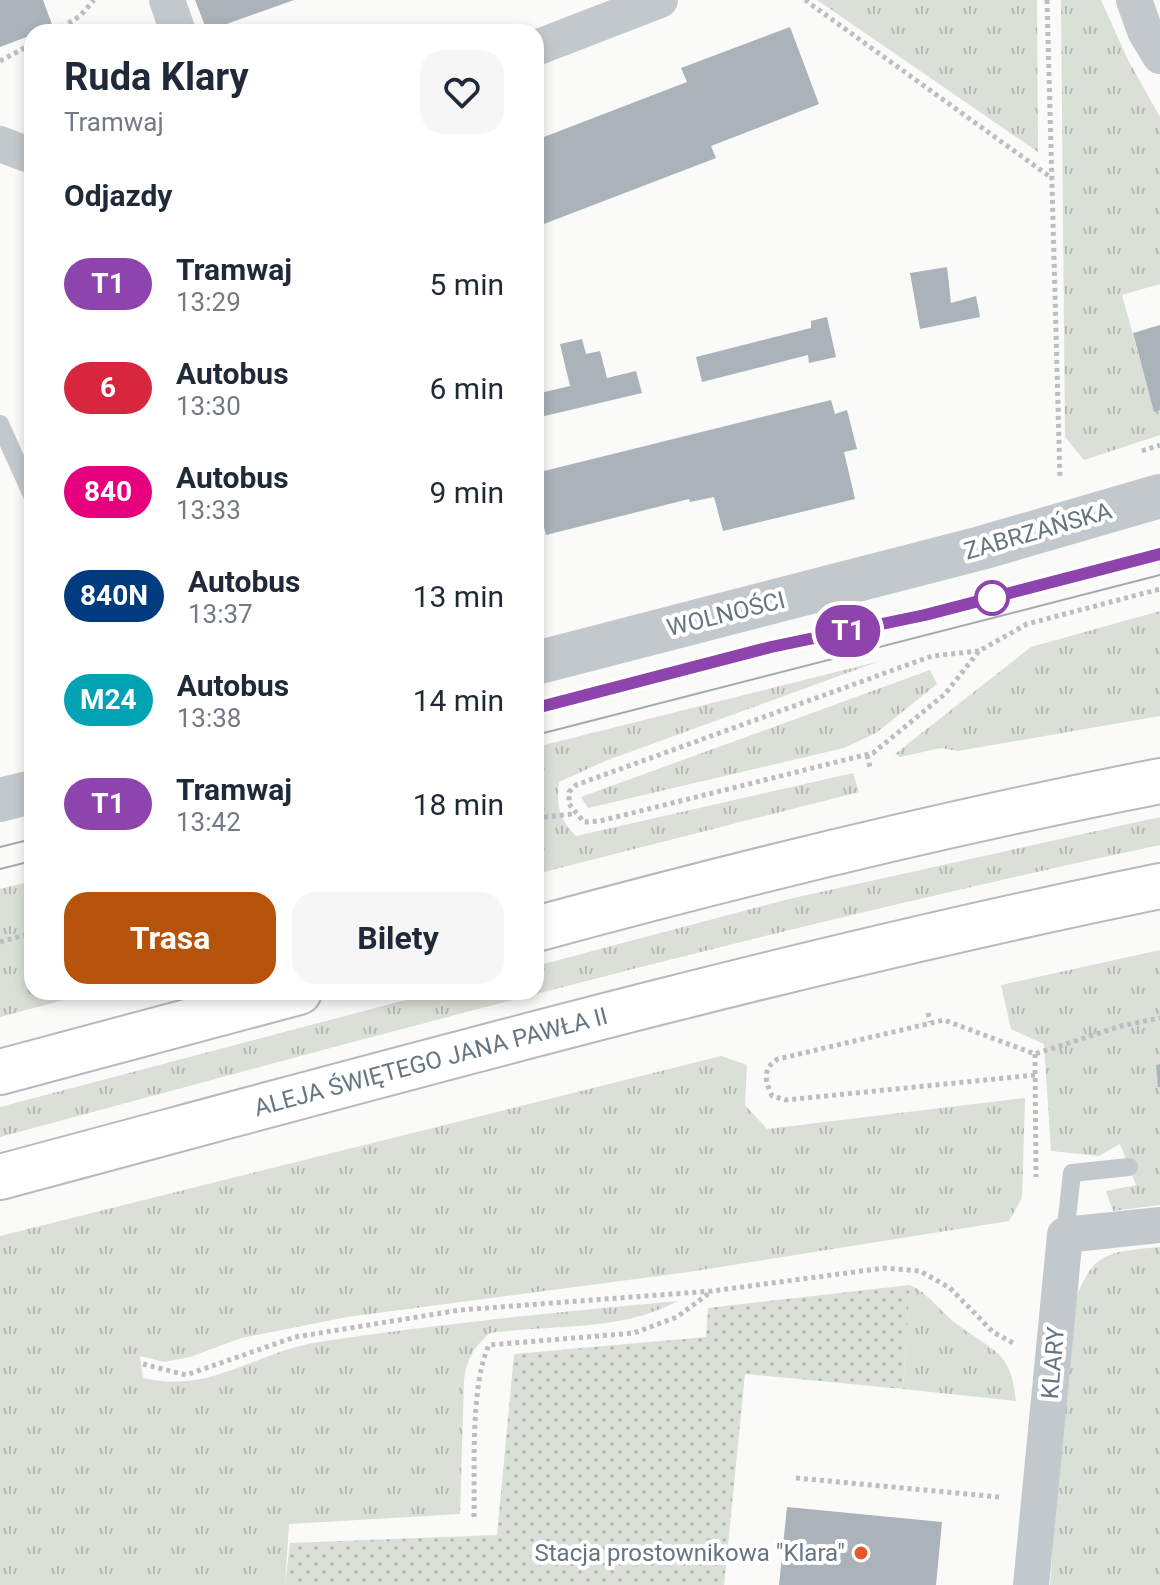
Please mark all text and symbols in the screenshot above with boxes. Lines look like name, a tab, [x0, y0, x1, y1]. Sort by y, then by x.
button: heart	[420, 50, 504, 134]
text: Ruda Klary	[64, 55, 249, 99]
text: Tramwaj	[64, 107, 164, 137]
text: Odjazdy	[64, 178, 172, 213]
text: Tramwaj	[176, 252, 292, 287]
text: T1	[91, 267, 125, 300]
text: 5 min	[430, 267, 504, 302]
text: 13:29	[176, 287, 241, 317]
text: Autobus	[176, 356, 289, 391]
text: 6	[100, 371, 116, 404]
text: 6 min	[430, 371, 504, 406]
text: 13:30	[176, 391, 241, 421]
text: Autobus	[176, 460, 289, 495]
text: 840	[84, 475, 132, 508]
text: 9 min	[430, 475, 504, 510]
text: 13:33	[176, 495, 241, 525]
street label: ZABRZAŃSKA	[961, 496, 1115, 565]
text: Autobus	[188, 564, 301, 599]
text: 840N	[80, 579, 148, 612]
text: 13 min	[413, 579, 504, 614]
unlabelled marker	[975, 581, 1009, 615]
street label: WOLNOŚCI	[664, 586, 788, 642]
text: 13:37	[188, 599, 253, 629]
line badge: T1	[812, 605, 884, 657]
text: T1	[831, 614, 865, 647]
text: Autobus	[177, 668, 289, 703]
text: M24	[80, 683, 137, 716]
text: 14 min	[413, 683, 504, 718]
text: 13:38	[177, 703, 241, 733]
text: Tramwaj	[176, 772, 292, 807]
text: T1	[91, 787, 125, 820]
text: 18 min	[413, 787, 504, 822]
text: 13:42	[176, 807, 241, 837]
button: Trasa	[64, 892, 276, 984]
button: Bilety	[292, 892, 504, 984]
street label: ALEJA ŚWIĘTEGO JANA PAWŁA II	[251, 1002, 611, 1122]
street label: KLARY	[1036, 1325, 1070, 1400]
place label: Stacja prostownikowa "Klara"	[535, 1539, 845, 1567]
marker: Stacja prostownikowa "Klara"	[852, 1544, 870, 1562]

